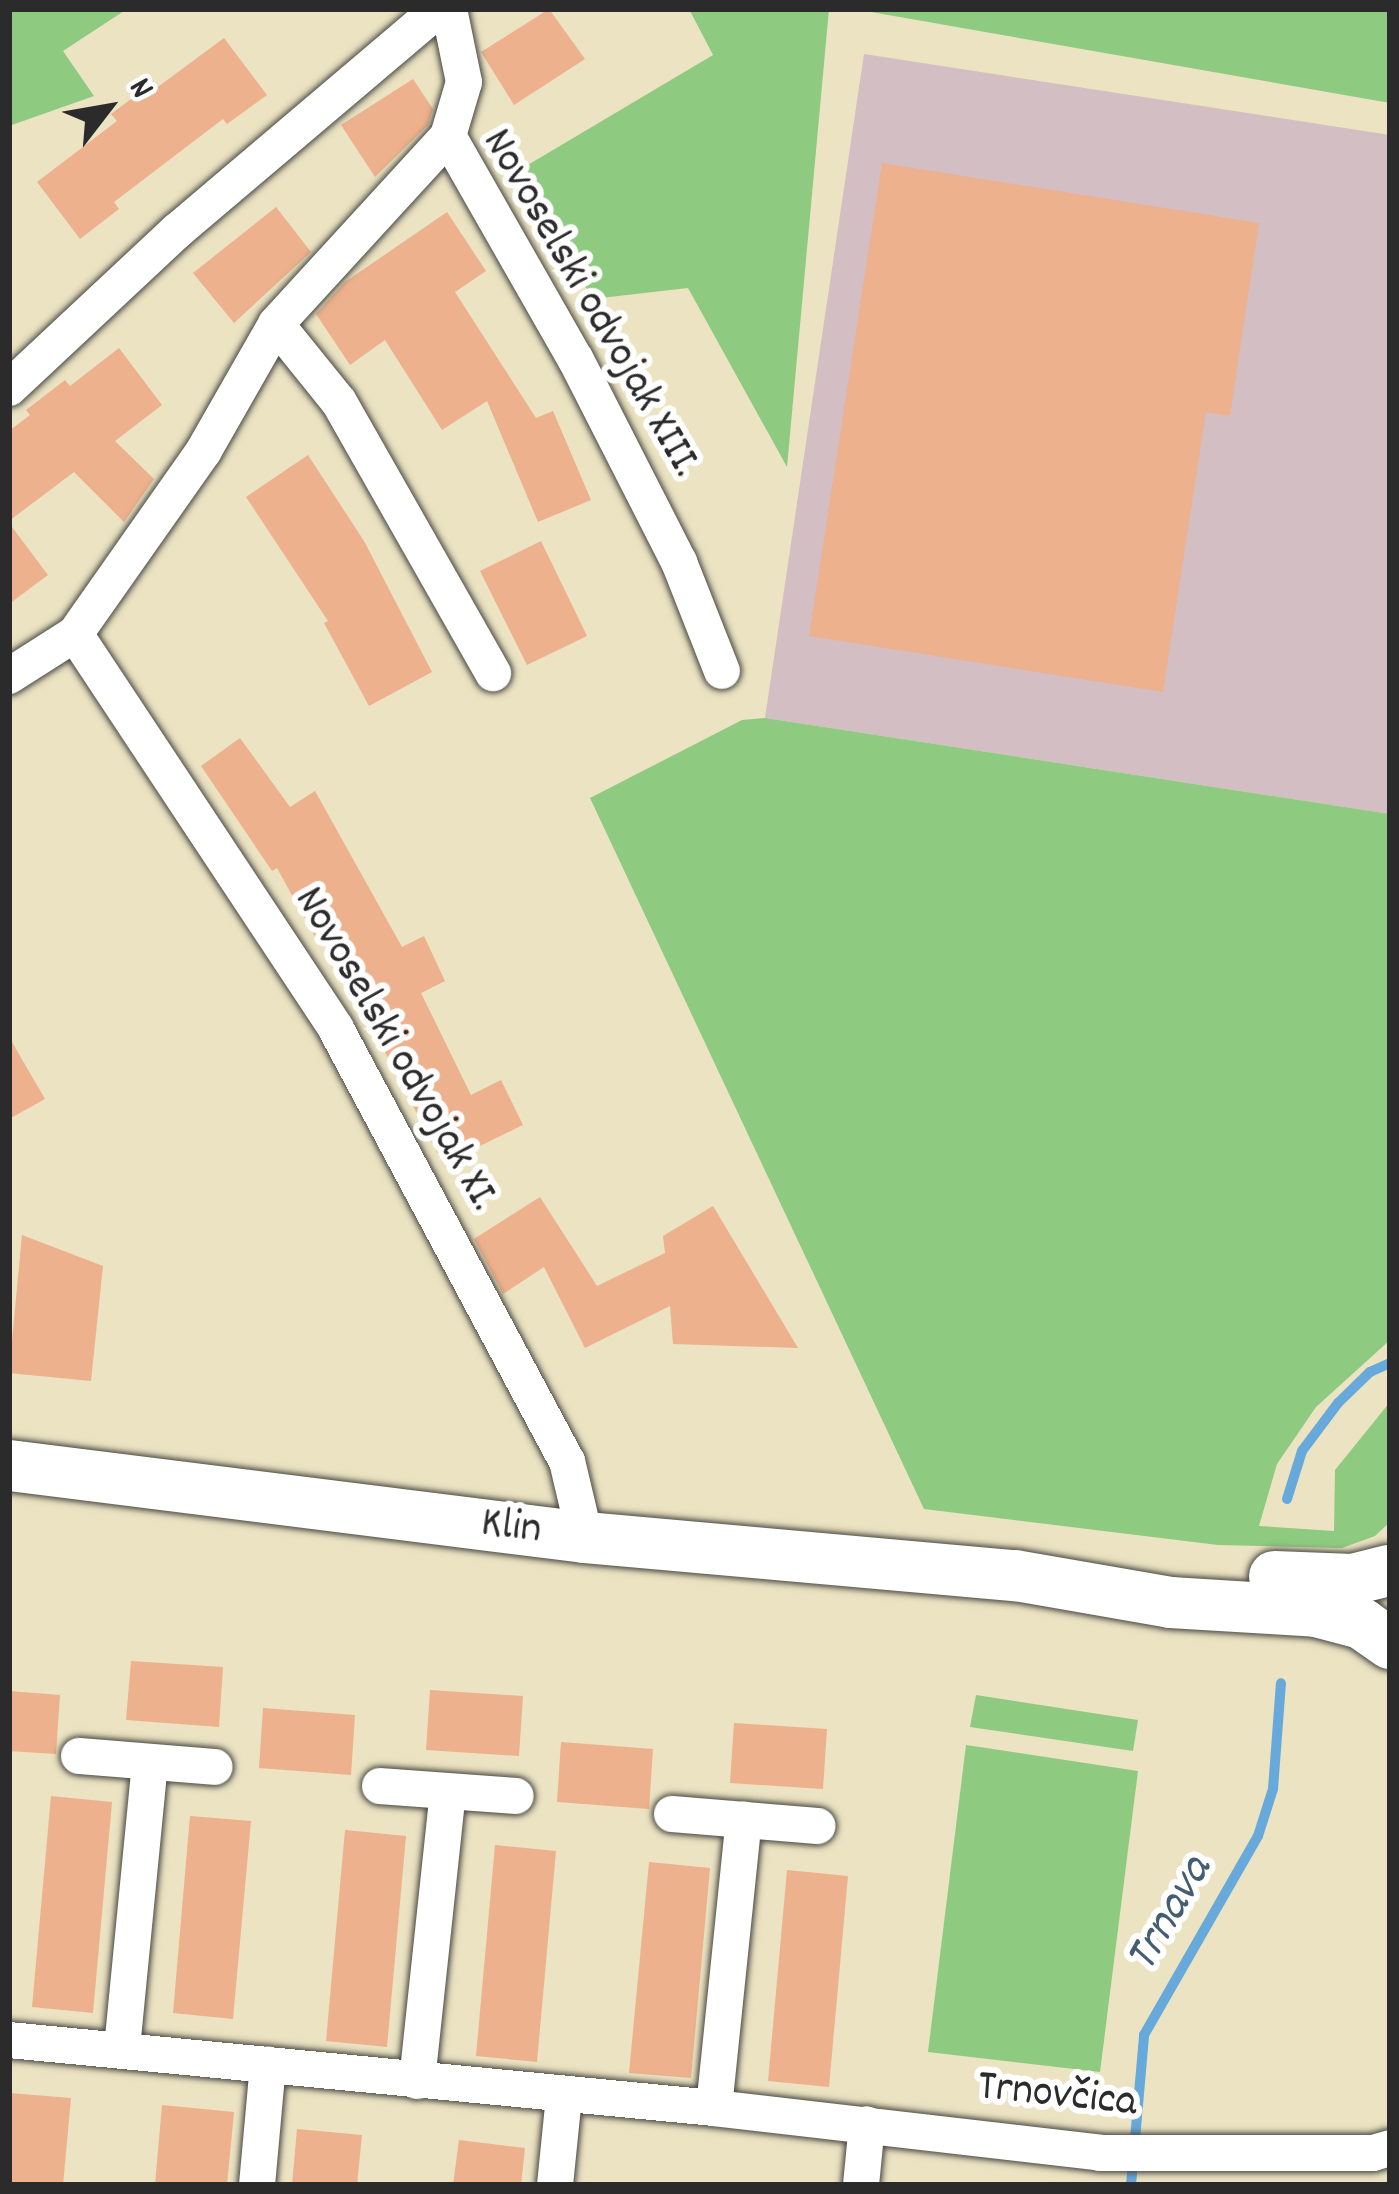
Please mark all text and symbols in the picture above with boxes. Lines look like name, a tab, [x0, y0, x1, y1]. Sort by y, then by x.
north arrow	[48, 48, 168, 168]
text: N	[115, 70, 164, 108]
street label: Novoselski odvojak XIII.	[467, 120, 711, 488]
street label: Novoselski odvojak XI.	[279, 878, 509, 1222]
street label: Klin	[478, 1499, 544, 1559]
water label: Trnava	[1115, 1847, 1227, 1983]
street label: Trnovčica	[975, 2062, 1139, 2132]

